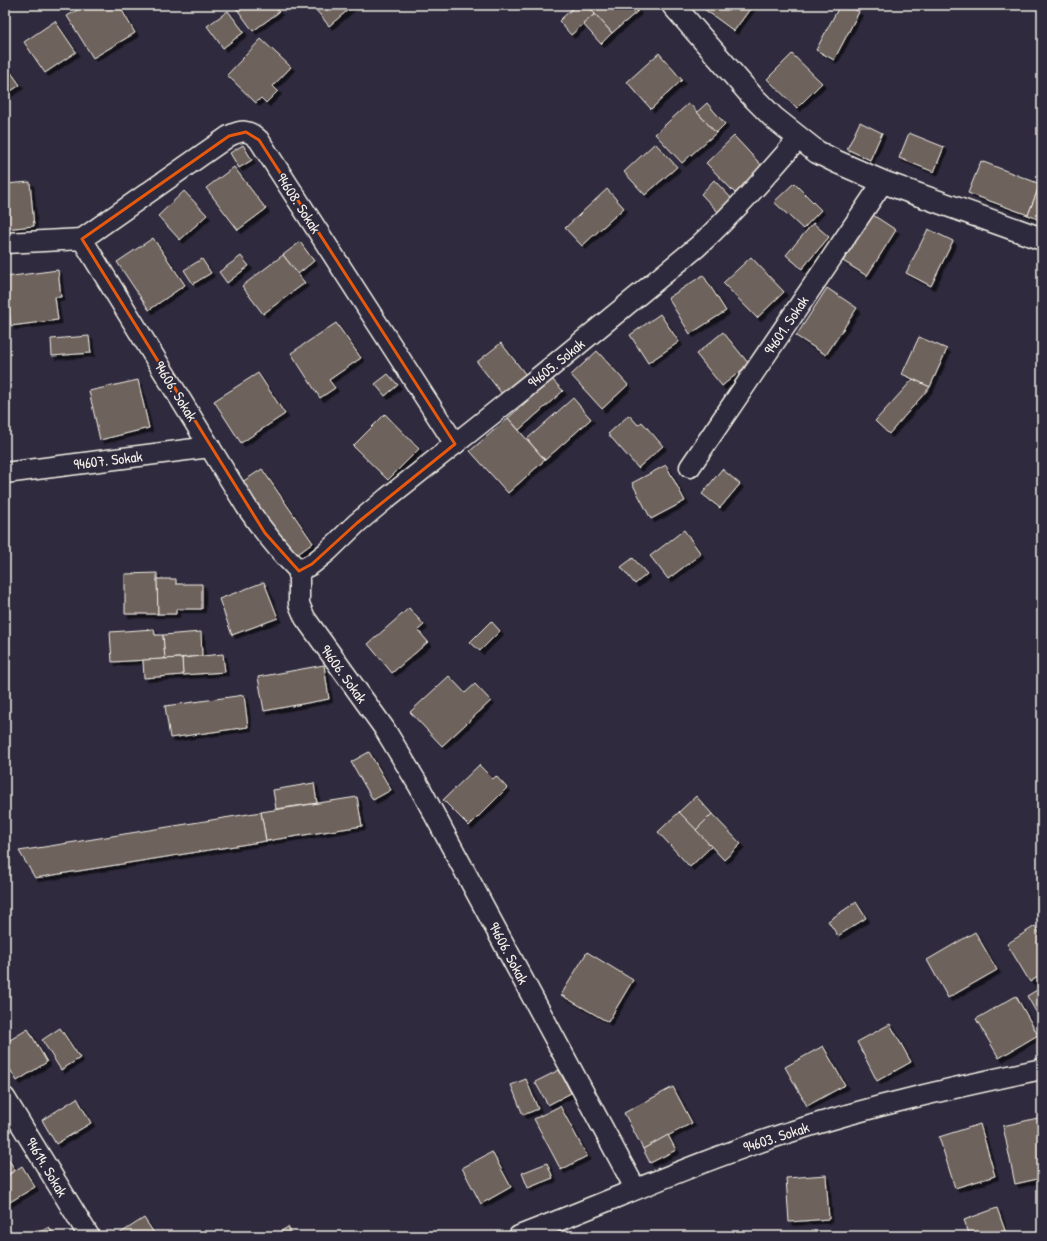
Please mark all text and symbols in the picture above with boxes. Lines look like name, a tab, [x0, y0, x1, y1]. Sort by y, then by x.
street label: 94608. Sokak	[272, 169, 326, 237]
street label: 94601. Sokak	[759, 291, 813, 359]
street label: 94605. Sokak	[523, 333, 589, 393]
street label: 94606. Sokak	[149, 357, 203, 425]
street label: 94607. Sokak	[72, 445, 144, 475]
street label: 94606. Sokak	[316, 640, 372, 708]
street label: 94606. Sokak	[484, 918, 534, 988]
street label: 94603. Sokak	[740, 1116, 812, 1158]
street label: 94614. Sokak	[21, 1133, 73, 1201]

